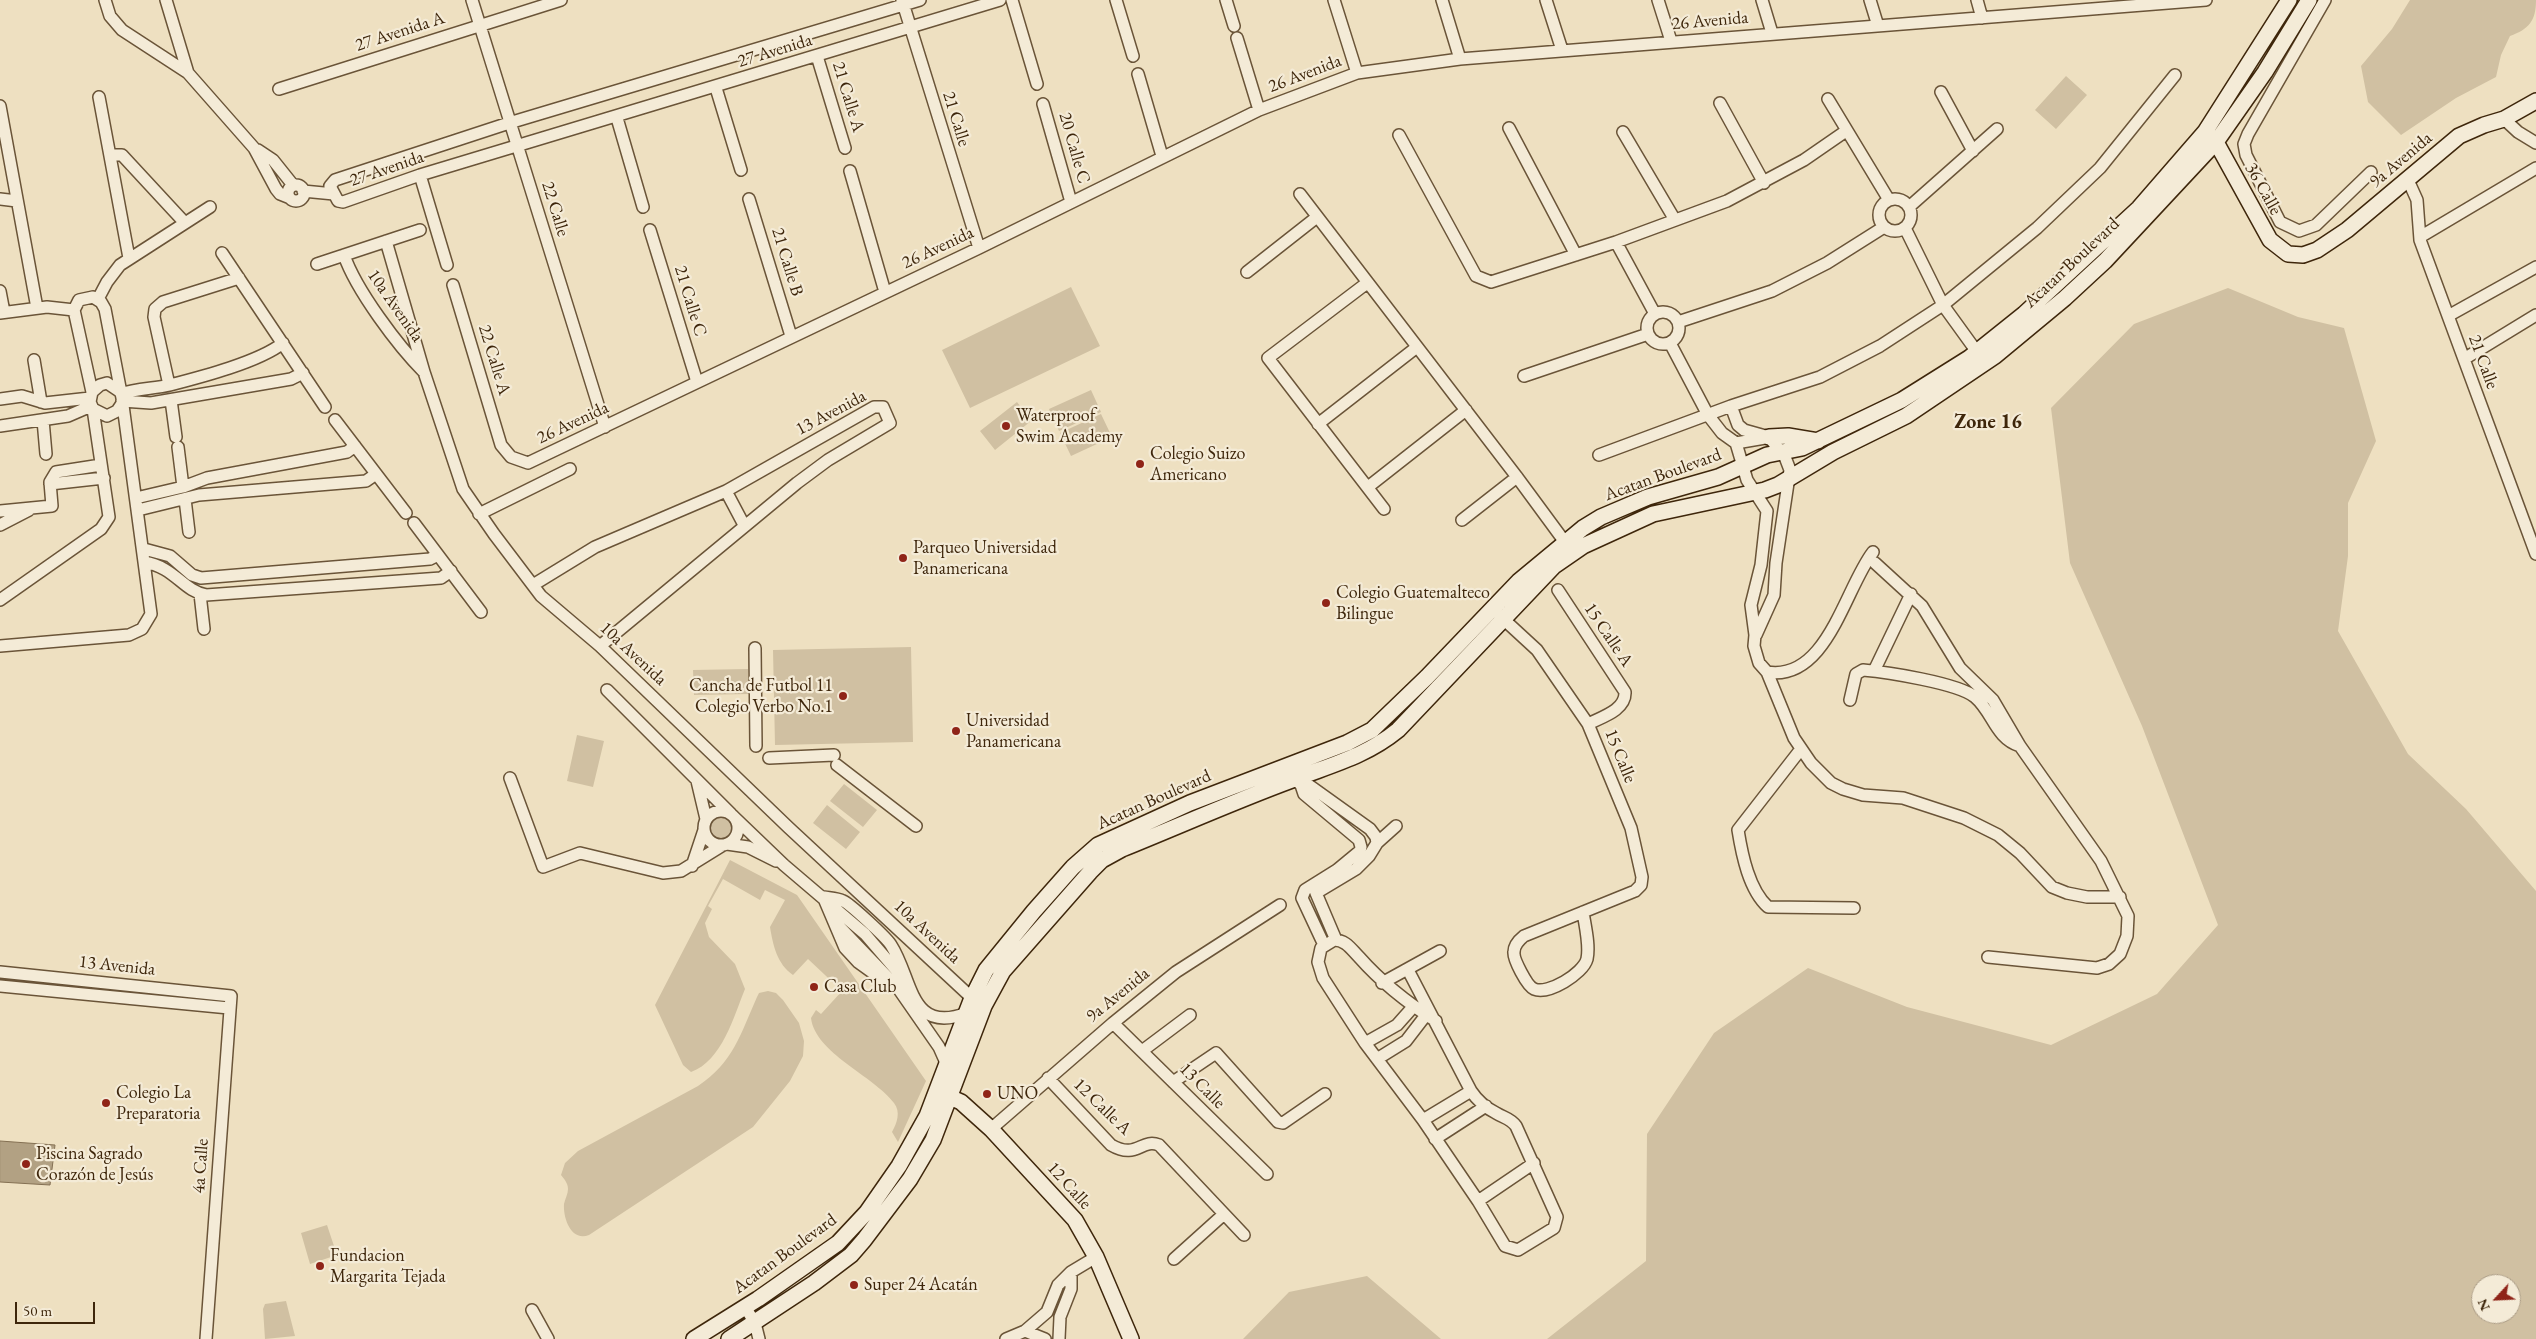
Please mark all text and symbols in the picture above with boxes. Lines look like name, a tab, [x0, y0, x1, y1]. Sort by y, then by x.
street label: 27 Avenida A	[353, 7, 447, 57]
street label: 26 Avenida	[1671, 7, 1749, 35]
street label: 27 Avenida	[735, 29, 815, 73]
street label: 26 Avenida	[1265, 50, 1345, 98]
street label: 21 Calle A	[827, 59, 869, 135]
street label: 21 Calle	[937, 89, 975, 149]
street label: 20 Calle C	[1054, 110, 1094, 186]
street label: 9a Avenida	[2365, 128, 2437, 192]
street label: 27 Avenida	[347, 146, 427, 192]
street label: 36 Calle	[2240, 159, 2286, 219]
street label: 22 Calle	[536, 179, 574, 239]
street label: Acatan Boulevard	[2020, 213, 2124, 313]
street label: 26 Avenida	[899, 222, 977, 274]
street label: 21 Calle B	[766, 225, 808, 299]
street label: 21 Calle C	[669, 263, 711, 339]
street label: 10a Avenida	[362, 265, 428, 347]
street label: 22 Calle A	[473, 322, 515, 398]
street label: 21 Calle	[2463, 332, 2503, 392]
street label: 13 Avenida	[792, 385, 870, 441]
street label: 26 Avenida	[534, 397, 612, 449]
place label: Waterproof Swim Academy	[1016, 405, 1123, 448]
district label: Zone 16	[1954, 411, 2022, 435]
marker: Waterproof Swim Academy	[1000, 420, 1012, 432]
place label: Colegio Suizo Americano	[1150, 443, 1245, 486]
street label: Acatan Boulevard	[1602, 444, 1724, 506]
marker: Colegio Suizo Americano	[1134, 458, 1146, 470]
place label: Parqueo Universidad Panamericana	[913, 537, 1057, 580]
marker: Parqueo Universidad Panamericana	[897, 552, 909, 564]
place label: Colegio Guatemalteco Bilingue	[1336, 582, 1490, 624]
marker: Colegio Guatemalteco Bilingue	[1320, 597, 1332, 609]
street label: 15 Calle A	[1579, 599, 1637, 671]
street label: 10a Avenida	[595, 617, 671, 691]
place label: Cancha de Futbol 11 Colegio Verbo No.1	[689, 675, 833, 718]
marker: Cancha de Futbol 11 Colegio Verbo No.1	[837, 690, 849, 702]
place label: Universidad Panamericana	[966, 710, 1061, 752]
marker: Universidad Panamericana	[950, 725, 962, 737]
street label: 15 Calle	[1599, 726, 1641, 786]
street label: Acatan Boulevard	[1093, 765, 1215, 835]
street label: 10a Avenida	[889, 895, 965, 969]
street label: 13 Avenida	[78, 951, 156, 981]
street label: 9a Avenida	[1082, 963, 1154, 1027]
place label: Casa Club	[824, 976, 896, 998]
marker: Casa Club	[808, 981, 820, 993]
street label: 13 Calle	[1174, 1058, 1230, 1114]
street label: 12 Calle A	[1068, 1074, 1136, 1140]
place label: Colegio La Preparatoria	[116, 1082, 200, 1124]
place label: UNO	[997, 1083, 1038, 1105]
marker: UNO	[981, 1088, 993, 1100]
marker: Colegio La Preparatoria	[100, 1097, 112, 1109]
street label: 4a Calle	[188, 1138, 214, 1194]
place label: Piscina Sagrado Corazón de Jesús	[36, 1143, 153, 1186]
marker: Piscina Sagrado Corazón de Jesús	[20, 1158, 32, 1170]
street label: 12 Calle	[1042, 1158, 1096, 1214]
street label: Acatan Boulevard	[729, 1209, 841, 1299]
place label: Fundacion Margarita Tejada	[330, 1245, 446, 1288]
marker: Fundacion Margarita Tejada	[314, 1260, 326, 1272]
place label: Super 24 Acatán	[864, 1274, 978, 1296]
north arrow	[2471, 1274, 2521, 1324]
marker: Super 24 Acatán	[848, 1279, 860, 1291]
scale bar	[18, 1292, 98, 1324]
text: N	[2473, 1296, 2494, 1314]
text: 50 m	[23, 1301, 52, 1320]

